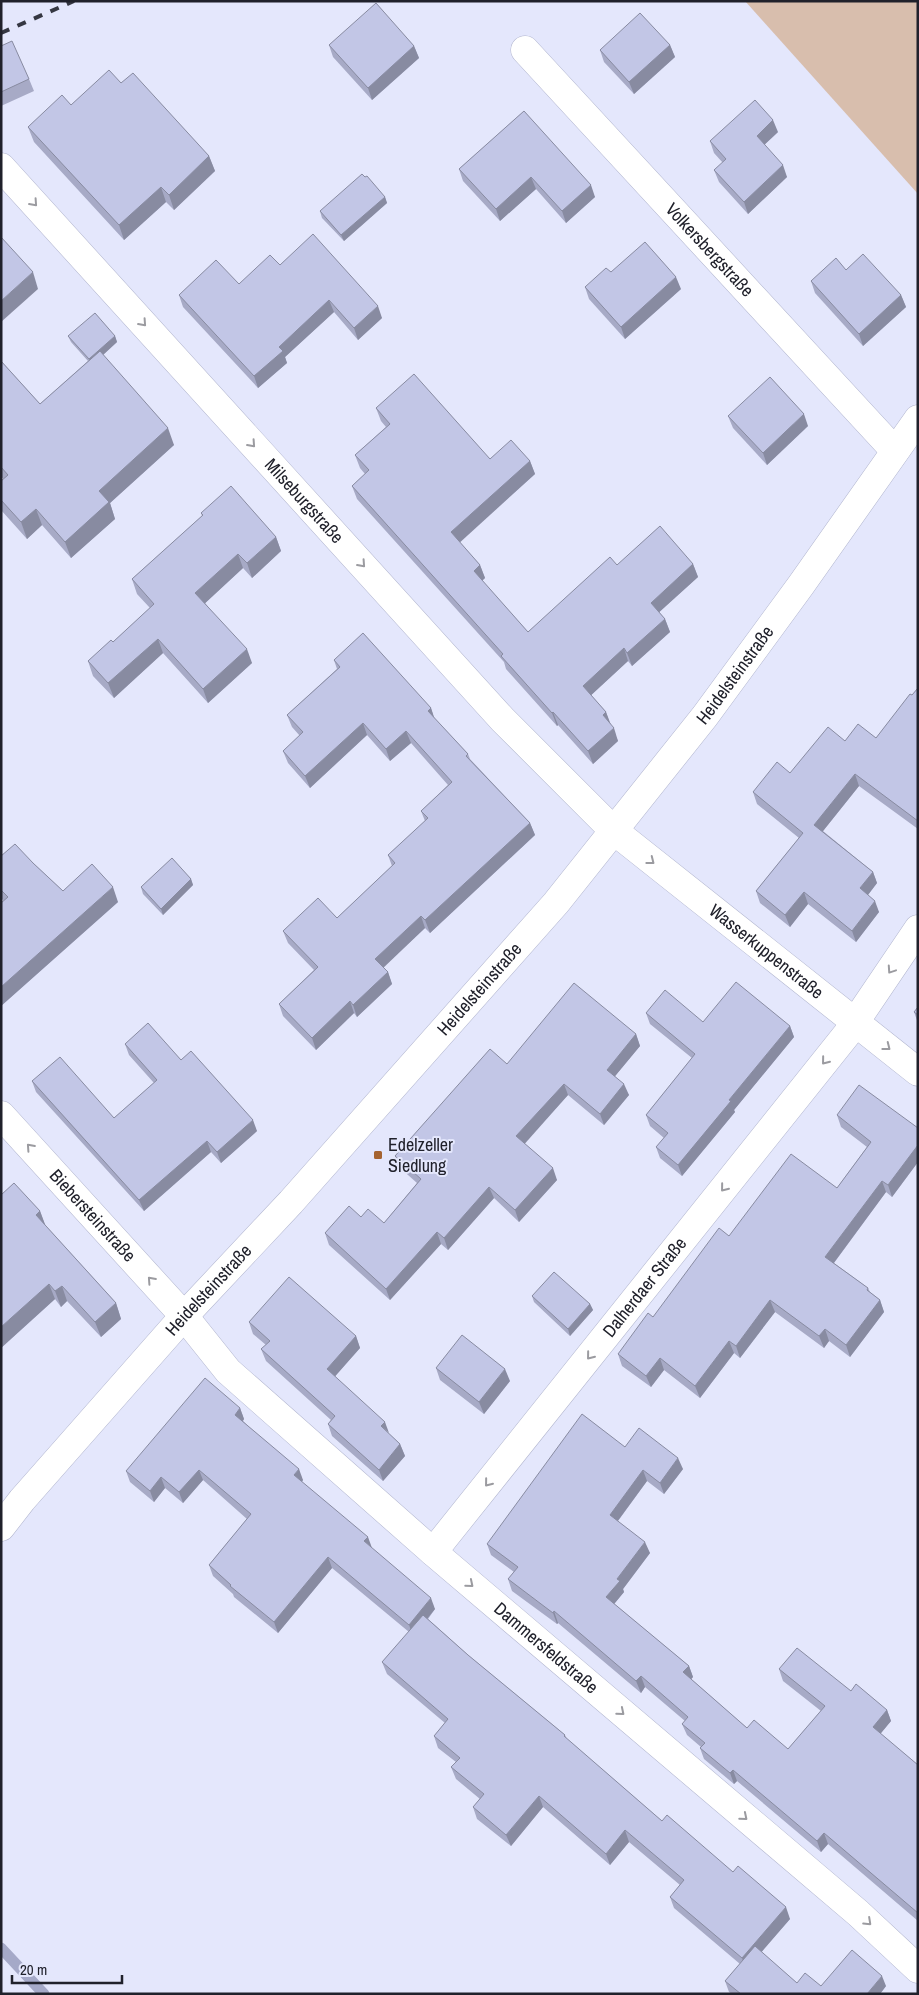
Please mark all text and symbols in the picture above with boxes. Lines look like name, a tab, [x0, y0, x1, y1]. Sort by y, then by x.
one-way arrow	[28, 197, 37, 206]
street label: Volkersbergstraße	[660, 197, 760, 302]
one-way arrow	[137, 318, 146, 327]
one-way arrow	[246, 438, 255, 447]
street label: Milseburgstraße	[259, 453, 350, 549]
one-way arrow	[356, 558, 365, 567]
street label: Heidelsteinstraße	[690, 620, 779, 729]
one-way arrow	[646, 855, 655, 864]
street label: Wasserkuppenstraße	[704, 898, 829, 1004]
street label: Heidelsteinstraße	[431, 937, 527, 1041]
one-way arrow	[888, 964, 897, 973]
one-way arrow	[881, 1042, 890, 1051]
one-way arrow	[823, 1055, 831, 1064]
place label: Edelzeller Siedlung	[388, 1132, 453, 1178]
one-way arrow	[27, 1143, 36, 1152]
marker: Edelzeller Siedlung	[372, 1149, 384, 1161]
street label: Biebersteinstraße	[44, 1163, 142, 1267]
one-way arrow	[721, 1182, 729, 1191]
street label: Dalherdaer Straße	[597, 1232, 692, 1342]
street label: Heidelsteinstraße	[159, 1239, 257, 1341]
one-way arrow	[148, 1277, 157, 1286]
one-way arrow	[587, 1350, 595, 1359]
one-way arrow	[486, 1477, 494, 1486]
one-way arrow	[464, 1578, 473, 1587]
street label: Dammersfeldstraße	[489, 1596, 604, 1699]
one-way arrow	[615, 1706, 624, 1715]
one-way arrow	[739, 1811, 748, 1820]
one-way arrow	[862, 1916, 871, 1925]
scale bar	[12, 1952, 122, 1984]
text: 20 m	[20, 1959, 47, 1980]

